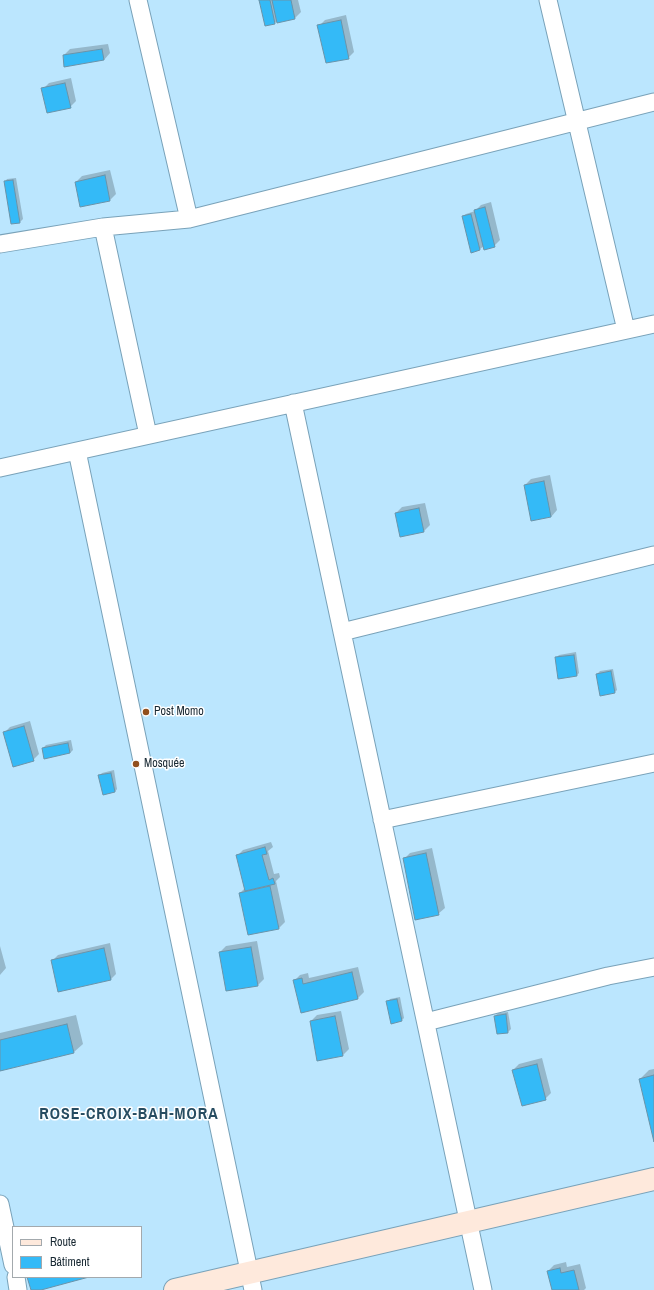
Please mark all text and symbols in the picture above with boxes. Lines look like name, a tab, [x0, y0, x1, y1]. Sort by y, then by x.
place label: Post Momo	[154, 705, 204, 719]
marker: Post Momo	[141, 707, 151, 717]
place label: Mosquée	[144, 757, 184, 771]
marker: Mosquée	[131, 759, 141, 769]
district label: ROSE-CROIX-BAH-MORA	[39, 1105, 219, 1125]
legend	[12, 1226, 142, 1278]
text: Route	[50, 1234, 76, 1250]
text: Bâtiment	[50, 1254, 89, 1270]

